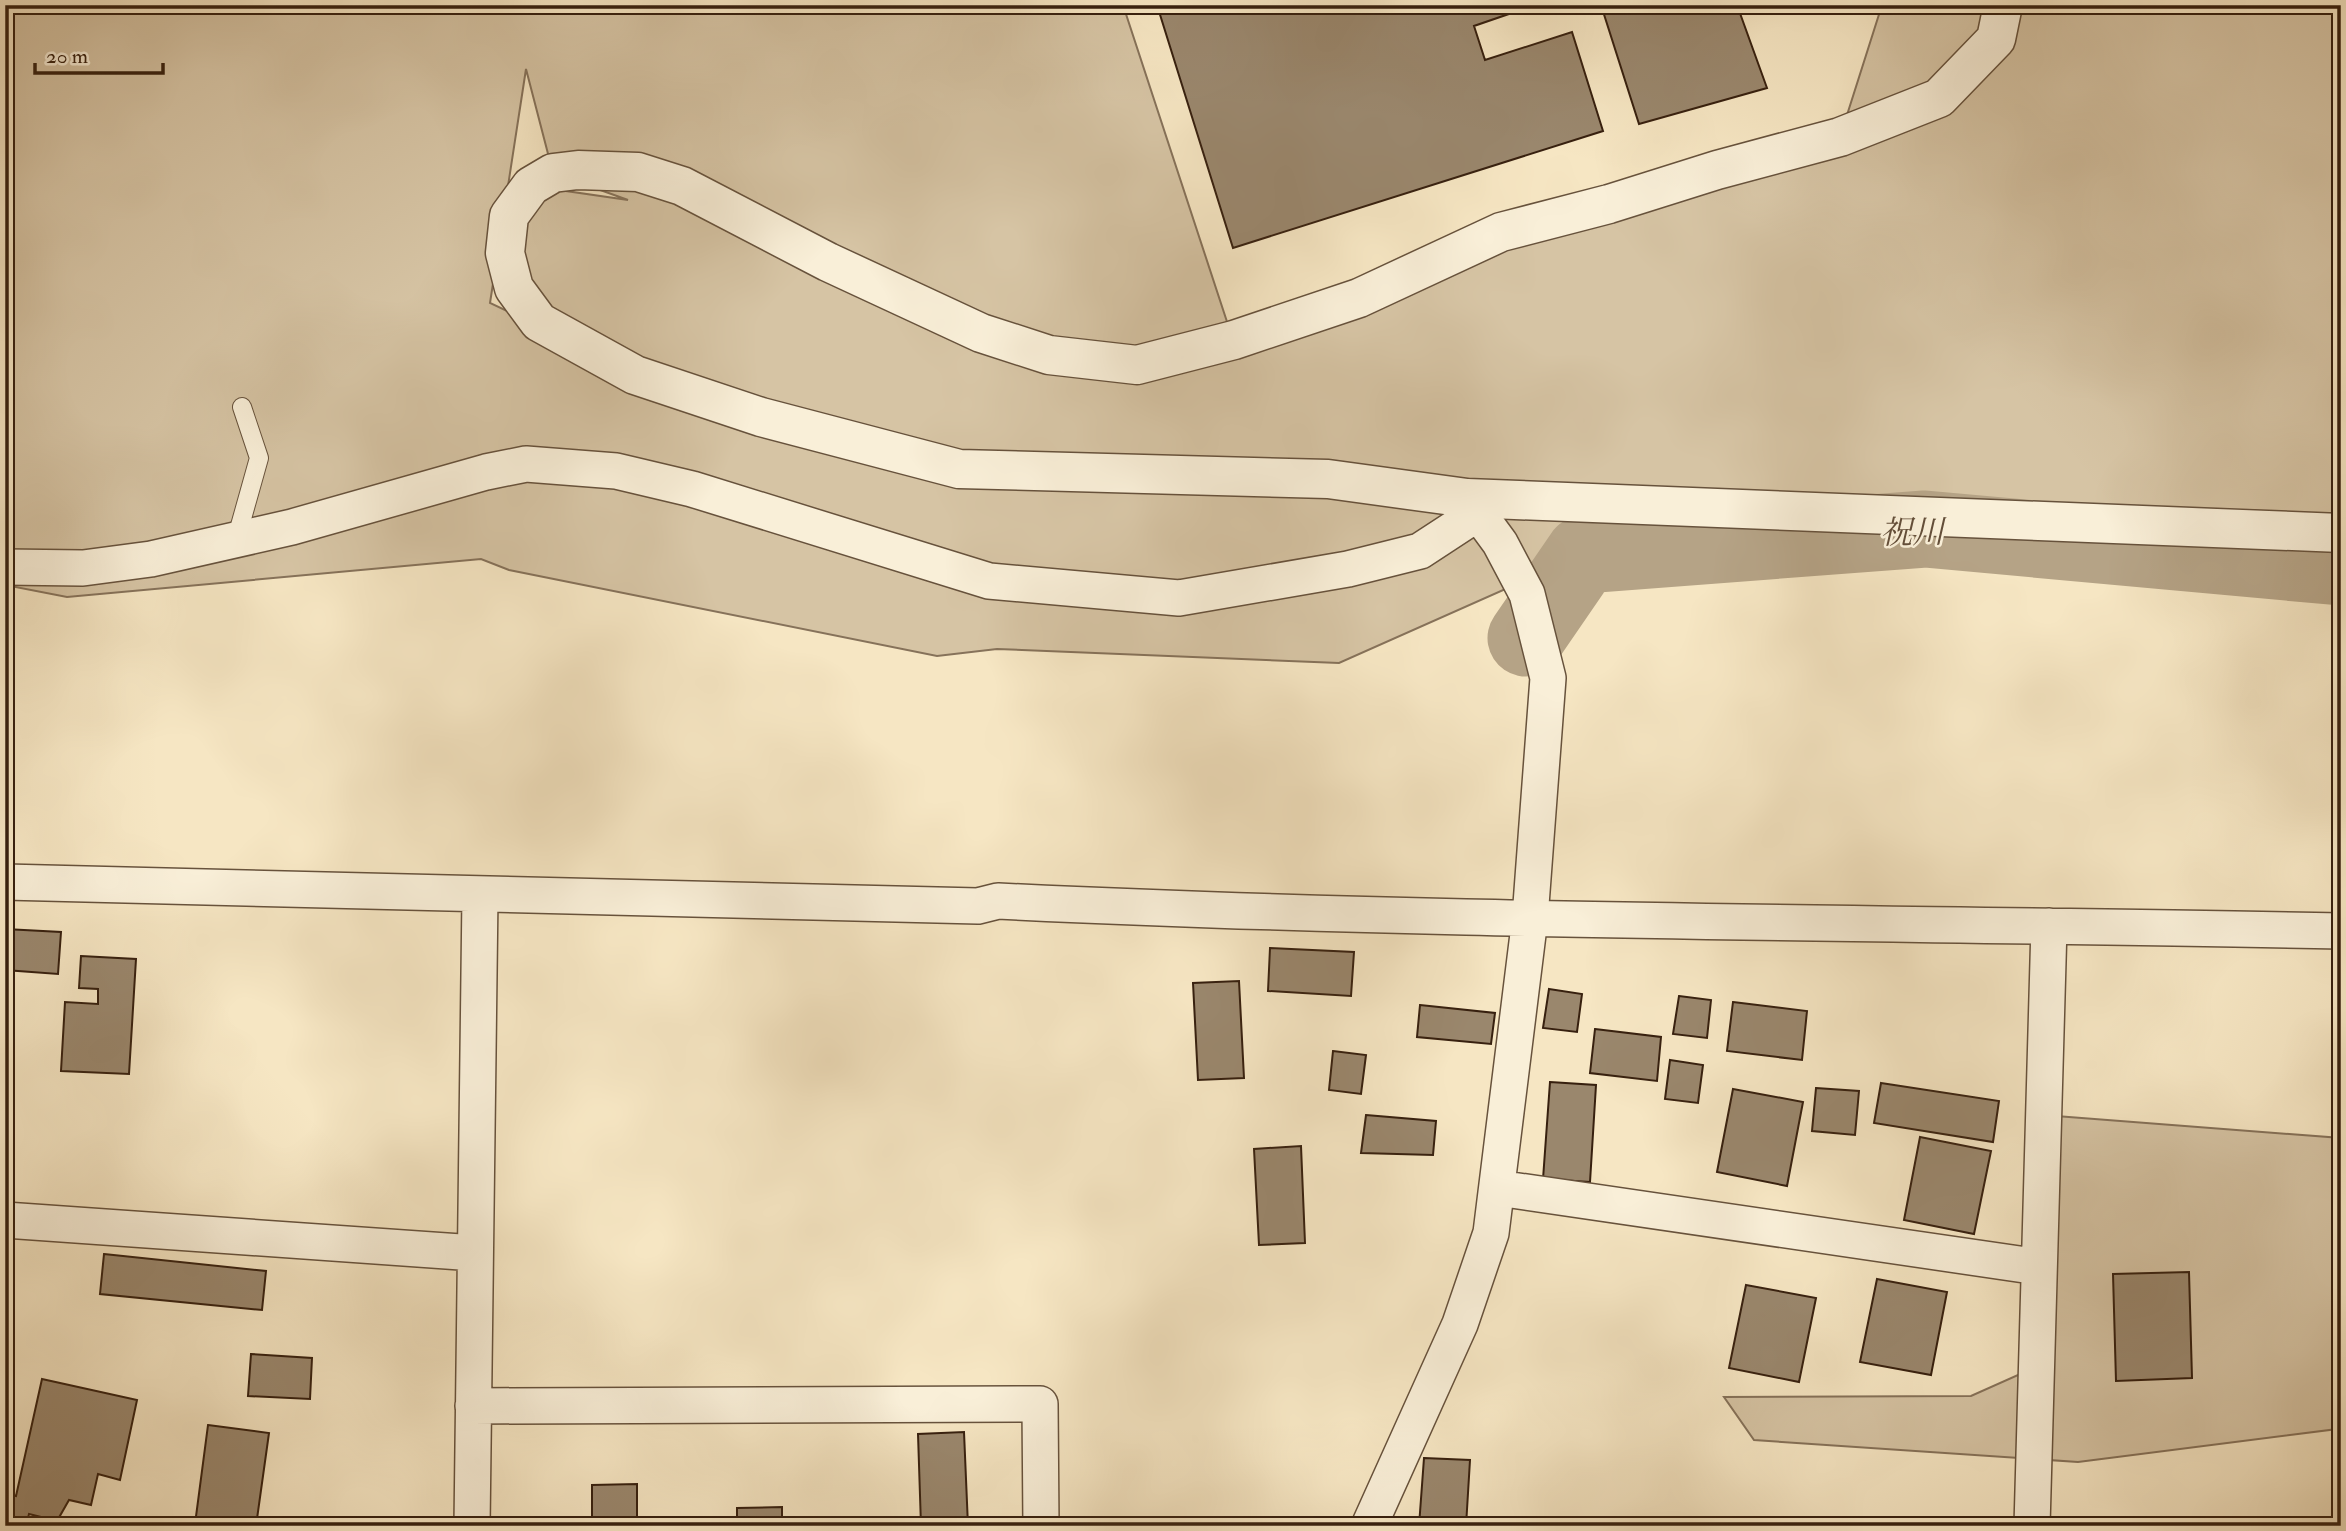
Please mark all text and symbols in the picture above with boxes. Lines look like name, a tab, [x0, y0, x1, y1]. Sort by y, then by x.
scale bar	[35, 32, 163, 76]
text: 20 m	[46, 43, 88, 70]
water label: 祝川	[1880, 512, 1947, 554]

